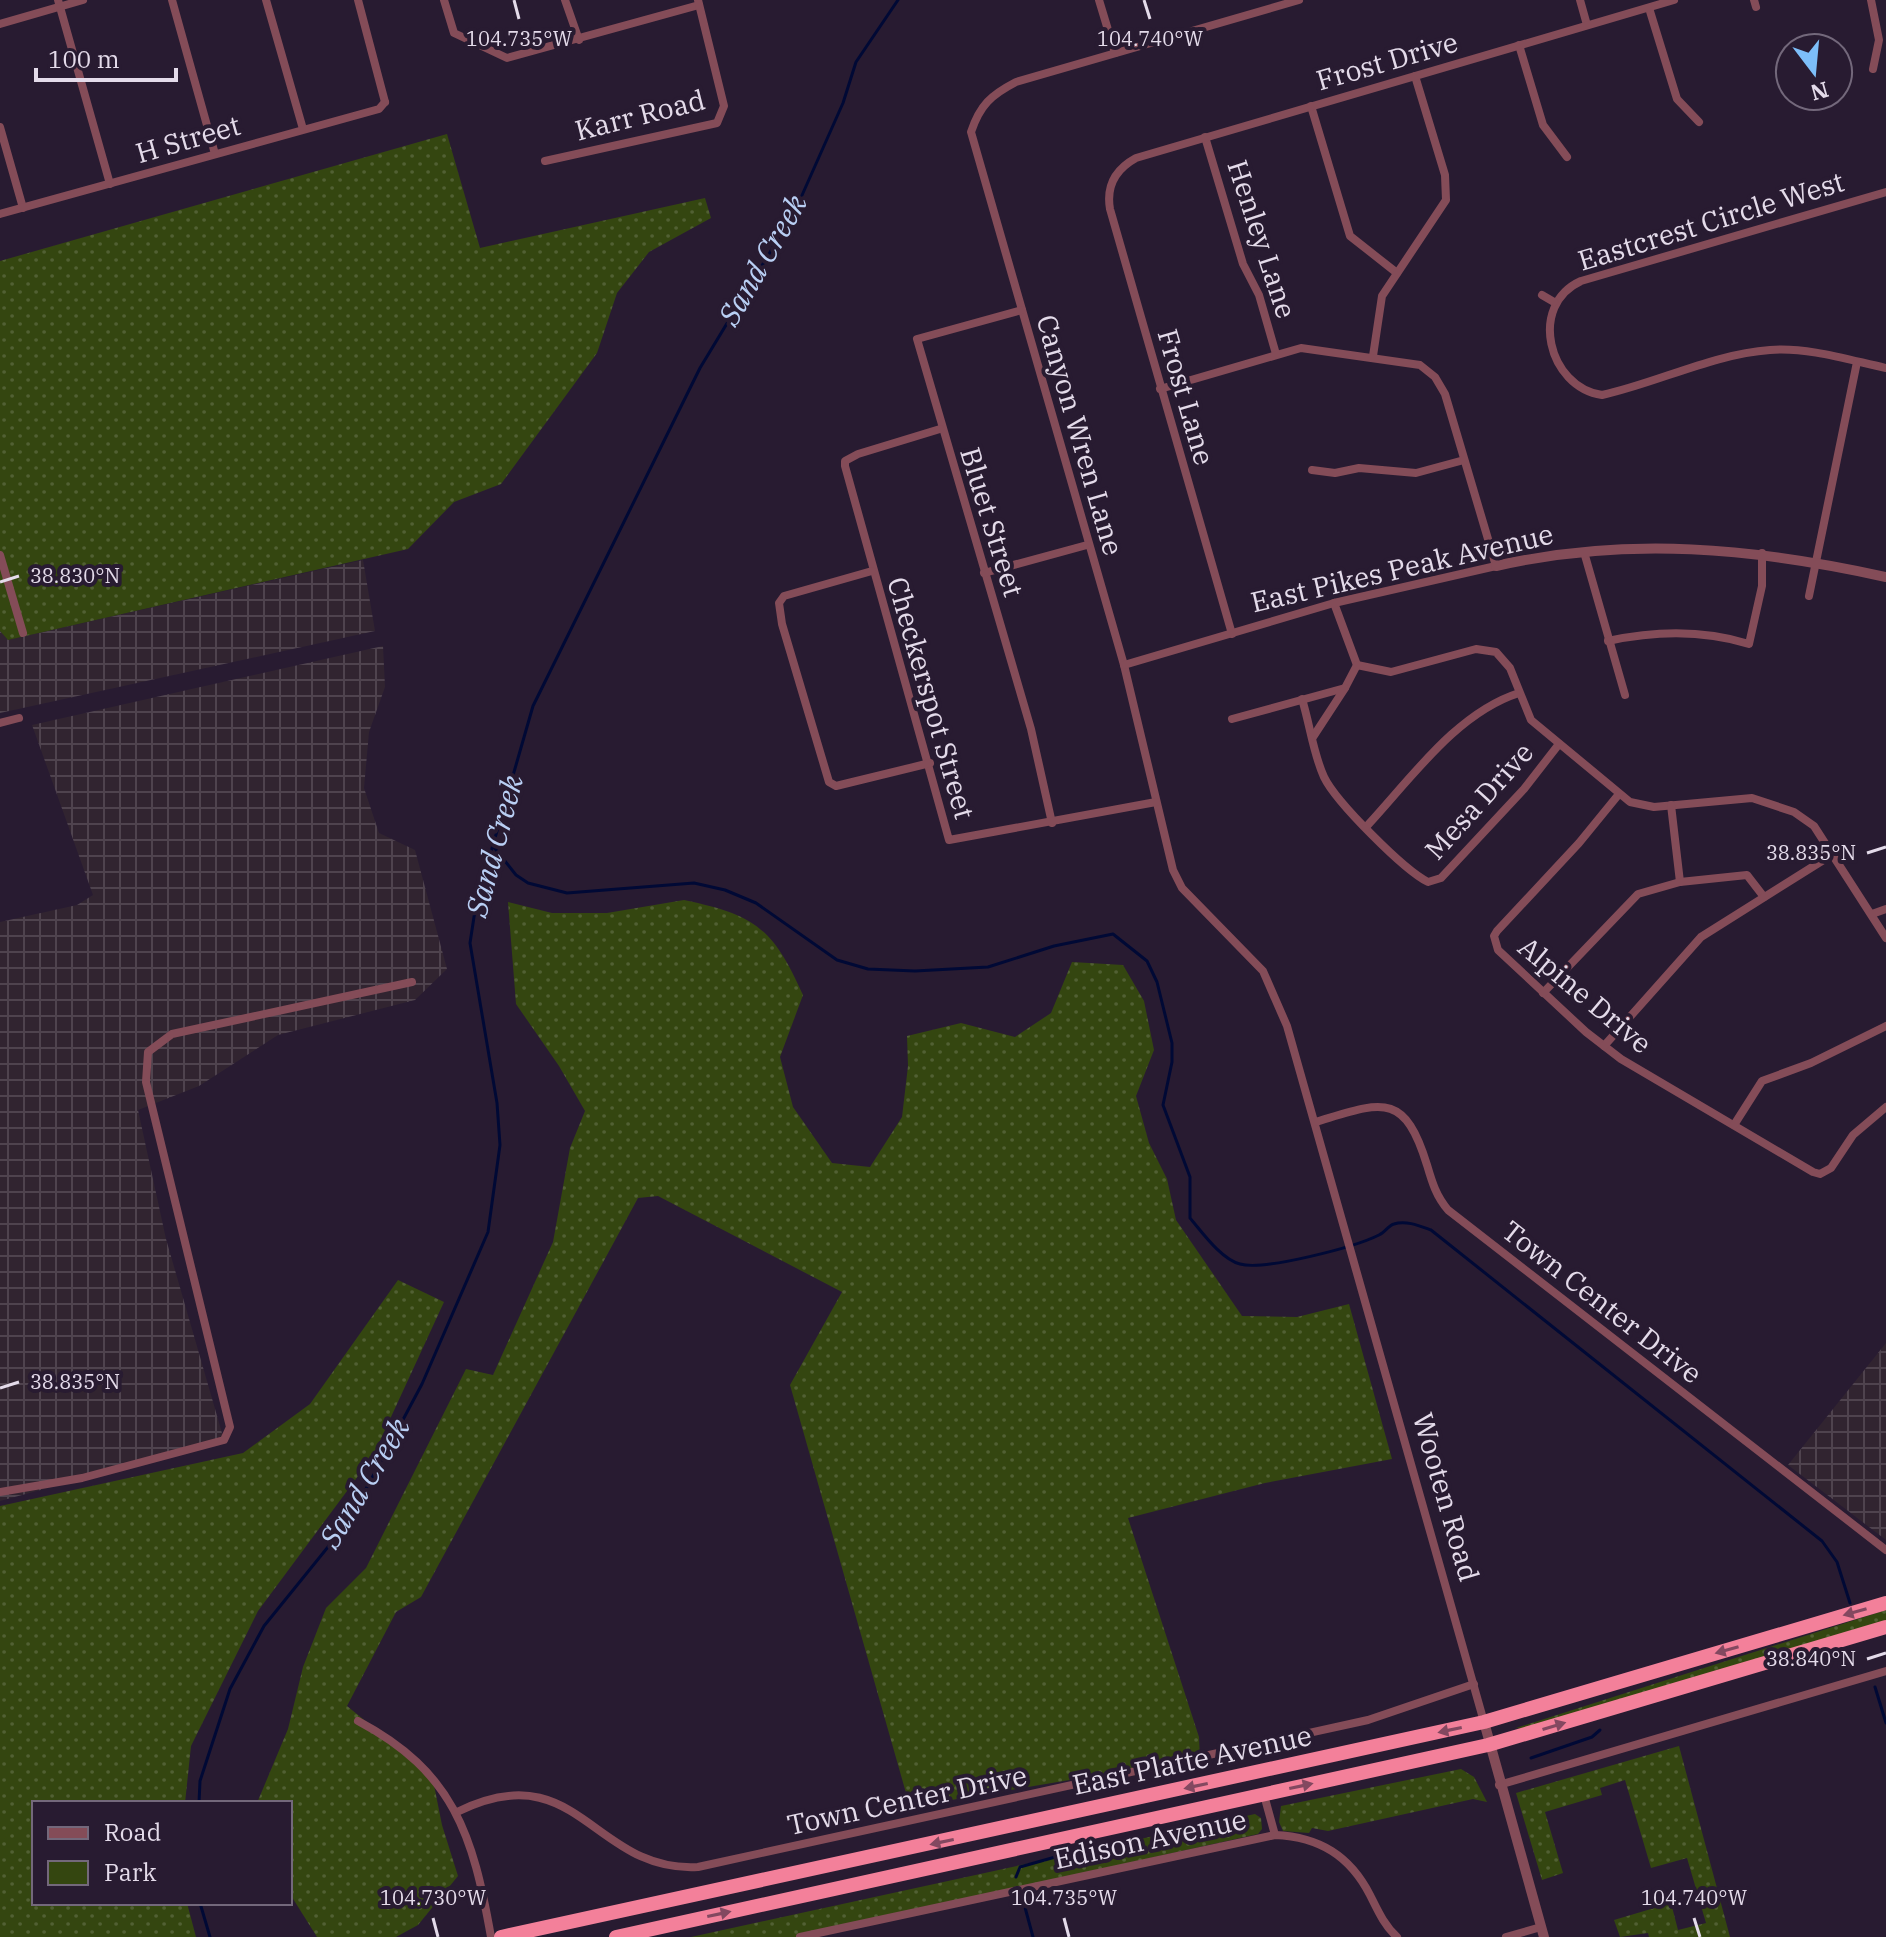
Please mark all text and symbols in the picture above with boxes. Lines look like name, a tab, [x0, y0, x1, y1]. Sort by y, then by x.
street label: Frost Drive	[1312, 23, 1462, 98]
text: 104.735°W	[466, 25, 572, 52]
text: 104.740°W	[1097, 25, 1203, 52]
scale bar	[36, 32, 176, 82]
north arrow	[1774, 32, 1854, 112]
text: 100 m	[48, 43, 120, 75]
text: N	[1807, 75, 1832, 108]
street label: Karr Road	[571, 81, 709, 149]
street label: H Street	[131, 106, 245, 171]
street label: Henley Lane	[1219, 155, 1305, 323]
street label: Eastcrest Circle West	[1573, 162, 1848, 279]
water label: Sand Creek	[708, 186, 815, 333]
street label: Canyon Wren Lane	[1028, 310, 1133, 559]
street label: Frost Lane	[1149, 325, 1224, 469]
street label: Bluet Street	[952, 443, 1033, 601]
street label: East Pikes Peak Avenue	[1247, 515, 1557, 620]
text: 38.830°N	[30, 562, 120, 589]
street label: Checkerspot Street	[879, 572, 984, 823]
street label: Mesa Drive	[1416, 734, 1541, 867]
water label: Sand Creek	[456, 770, 531, 922]
text: 38.835°N	[1766, 839, 1856, 866]
street label: Alpine Drive	[1511, 928, 1660, 1061]
street label: Town Center Drive	[1495, 1212, 1710, 1391]
text: 38.835°N	[30, 1368, 120, 1395]
street label: Wooten Road	[1405, 1408, 1488, 1585]
water label: Sand Creek	[309, 1410, 418, 1555]
one-way arrow	[1843, 1606, 1867, 1619]
one-way arrow	[1714, 1644, 1738, 1657]
text: 38.840°N	[1766, 1645, 1856, 1672]
street label: East Platte Avenue	[1069, 1716, 1315, 1803]
one-way arrow	[1543, 1719, 1567, 1732]
one-way arrow	[1437, 1724, 1462, 1737]
street label: Town Center Drive	[784, 1756, 1030, 1843]
one-way arrow	[1289, 1779, 1314, 1792]
one-way arrow	[1183, 1780, 1208, 1793]
street label: Edison Avenue	[1050, 1800, 1249, 1877]
legend	[32, 1801, 292, 1905]
text: Road	[104, 1816, 161, 1848]
one-way arrow	[930, 1836, 955, 1849]
text: Park	[104, 1856, 156, 1888]
text: 104.730°W	[380, 1884, 486, 1911]
text: 104.735°W	[1011, 1884, 1117, 1911]
text: 104.740°W	[1641, 1884, 1747, 1911]
one-way arrow	[707, 1907, 732, 1920]

